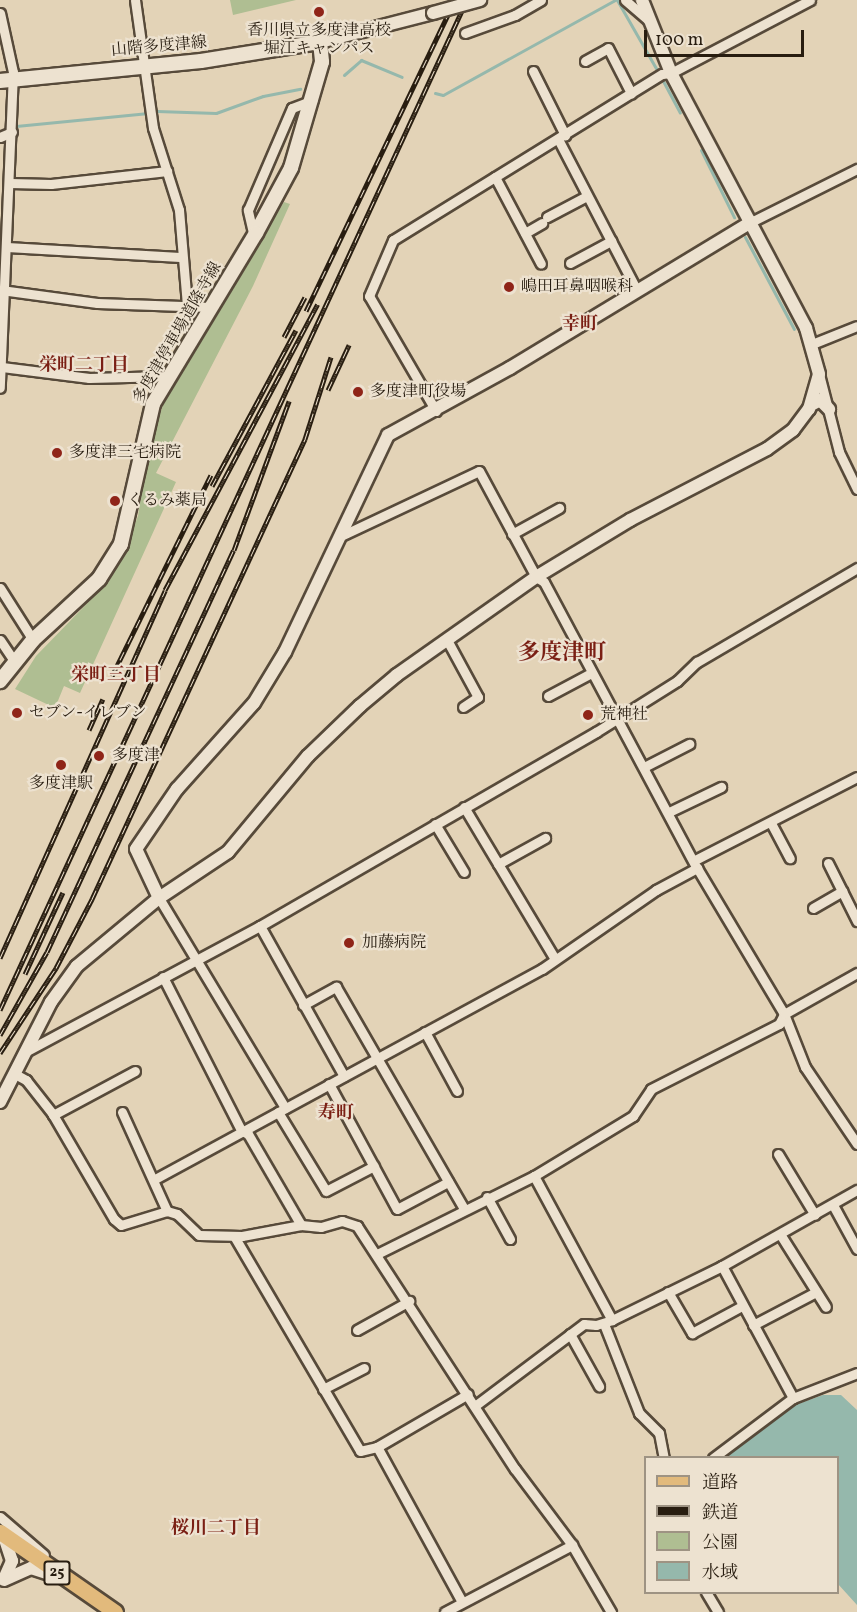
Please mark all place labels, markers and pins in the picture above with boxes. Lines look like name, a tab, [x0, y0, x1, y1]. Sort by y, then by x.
marker: 香川県立多度津高校 堀江キャンパス	[312, 5, 326, 19]
place label: 香川県立多度津高校 堀江キャンパス	[247, 21, 391, 59]
place label: 嶋田耳鼻咽喉科	[521, 277, 633, 297]
marker: 嶋田耳鼻咽喉科	[502, 280, 516, 294]
place label: 多度津町役場	[370, 382, 466, 402]
marker: 多度津町役場	[351, 385, 365, 399]
place label: 多度津三宅病院	[69, 443, 181, 463]
marker: 多度津三宅病院	[50, 446, 64, 460]
place label: くるみ薬局	[127, 491, 207, 511]
marker: くるみ薬局	[108, 494, 122, 508]
place label: セブン-イレブン	[29, 703, 148, 723]
place label: 荒神社	[600, 705, 648, 725]
marker: セブン-イレブン	[10, 706, 24, 720]
marker: 荒神社	[581, 708, 595, 722]
place label: 多度津	[112, 746, 160, 766]
marker: 多度津	[90, 747, 108, 765]
marker: 多度津駅	[54, 758, 68, 772]
place label: 多度津駅	[29, 774, 93, 794]
place label: 加藤病院	[362, 933, 426, 953]
marker: 加藤病院	[340, 934, 358, 952]

